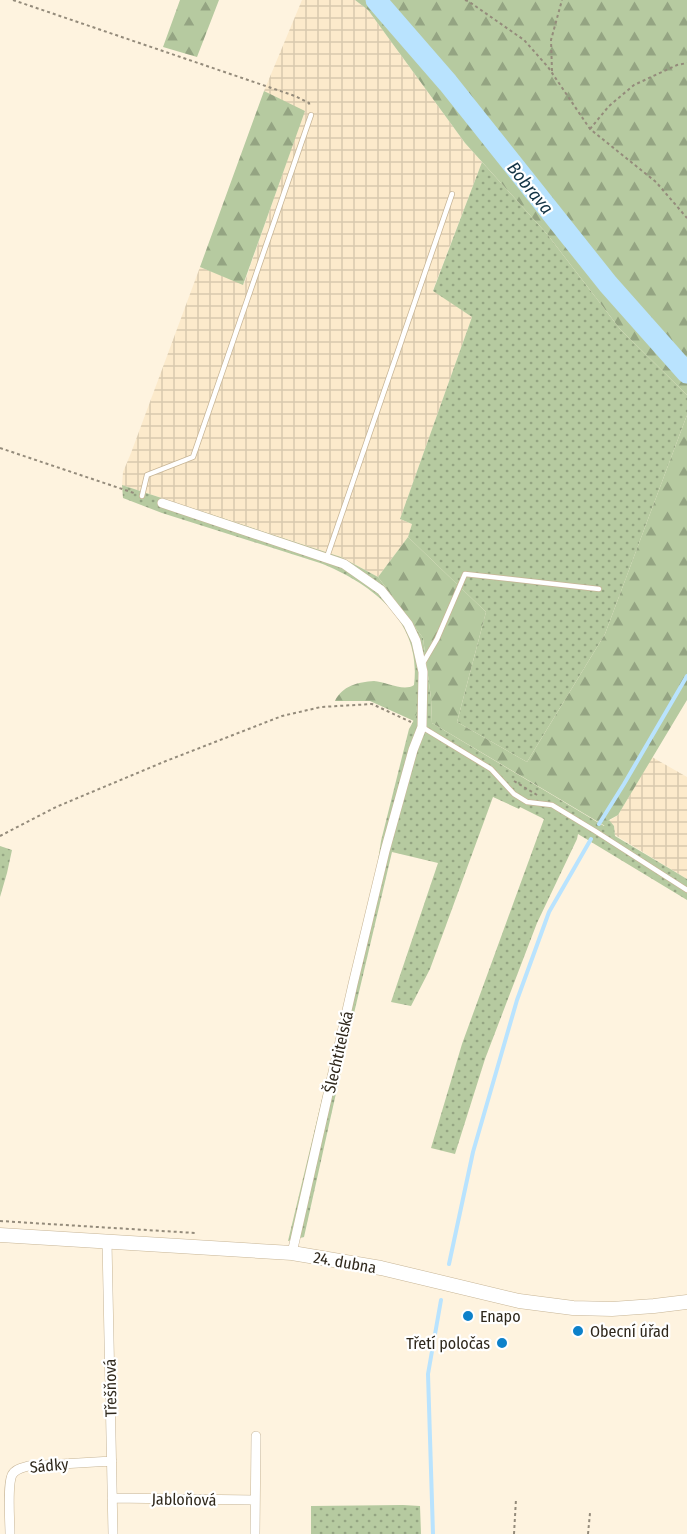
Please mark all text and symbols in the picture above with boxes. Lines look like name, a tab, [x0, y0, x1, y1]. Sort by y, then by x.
water label: Bobrava	[502, 157, 558, 219]
street label: Šlechtitelská	[319, 1009, 357, 1095]
street label: 24. dubna	[312, 1248, 378, 1277]
place label: Enapo	[480, 1307, 521, 1326]
marker: Enapo	[461, 1309, 475, 1323]
place label: Obecní úřad	[590, 1322, 669, 1341]
marker: Obecní úřad	[571, 1324, 585, 1338]
place label: Třetí poločas	[406, 1334, 490, 1353]
marker: Třetí poločas	[495, 1336, 509, 1350]
street label: Třešňová	[100, 1359, 121, 1417]
street label: Sádky	[29, 1454, 70, 1477]
street label: Jabloňová	[151, 1489, 217, 1510]

